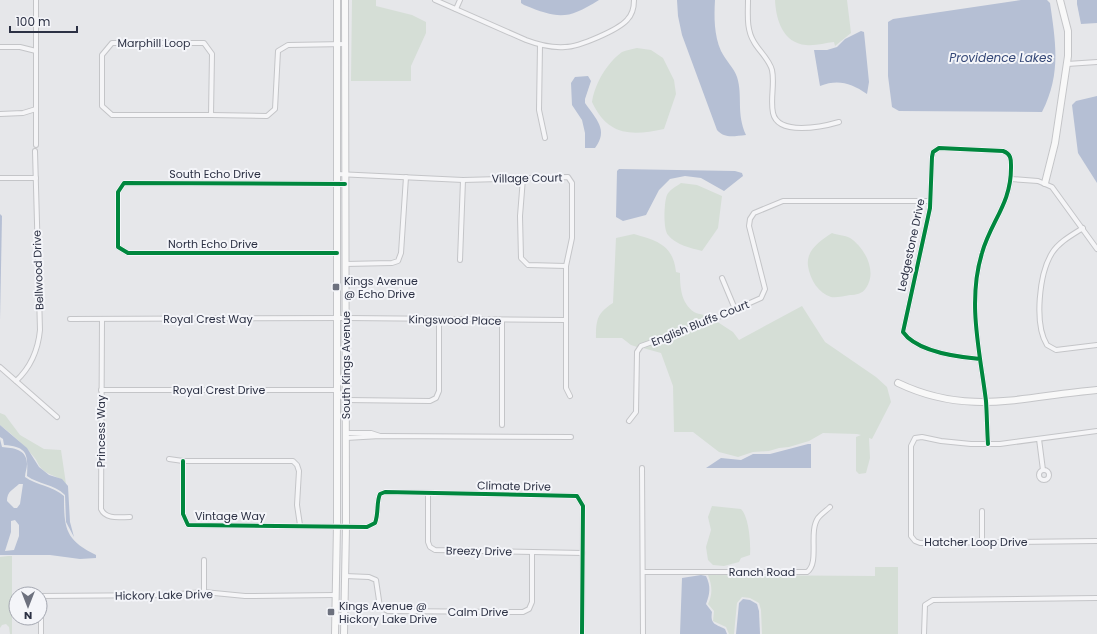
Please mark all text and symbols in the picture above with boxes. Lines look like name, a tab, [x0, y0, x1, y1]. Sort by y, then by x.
scale bar	[10, 8, 77, 34]
text: 100 m	[16, 13, 50, 30]
street label: Marphill Loop	[118, 35, 190, 51]
water label: Providence Lakes	[949, 49, 1053, 66]
street label: South Echo Drive	[169, 166, 261, 182]
street label: Village Court	[491, 169, 563, 187]
street label: Ledgestone Drive	[893, 197, 929, 293]
street label: Bellwood Drive	[29, 230, 47, 310]
street label: North Echo Drive	[168, 236, 258, 252]
place label: Kings Avenue @ Echo Drive	[344, 273, 418, 302]
marker: Kings Avenue @ Echo Drive	[331, 282, 341, 292]
street label: English Bluffs Court	[649, 296, 751, 350]
street label: Royal Crest Way	[163, 311, 254, 327]
street label: South Kings Avenue	[338, 311, 354, 419]
street label: Kingswood Place	[408, 311, 502, 329]
street label: Royal Crest Drive	[173, 382, 266, 398]
street label: Princess Way	[93, 394, 109, 467]
street label: Climate Drive	[477, 477, 551, 495]
street label: Vintage Way	[195, 508, 266, 524]
street label: Hatcher Loop Drive	[924, 534, 1028, 550]
street label: Breezy Drive	[446, 542, 512, 560]
street label: Ranch Road	[729, 564, 795, 580]
north arrow	[8, 586, 48, 626]
street label: Hickory Lake Drive	[115, 586, 213, 604]
place label: Kings Avenue @ Hickory Lake Drive	[339, 598, 437, 627]
street label: Calm Drive	[448, 604, 508, 620]
marker: Kings Avenue @ Hickory Lake Drive	[326, 607, 336, 617]
text: N	[24, 608, 32, 624]

